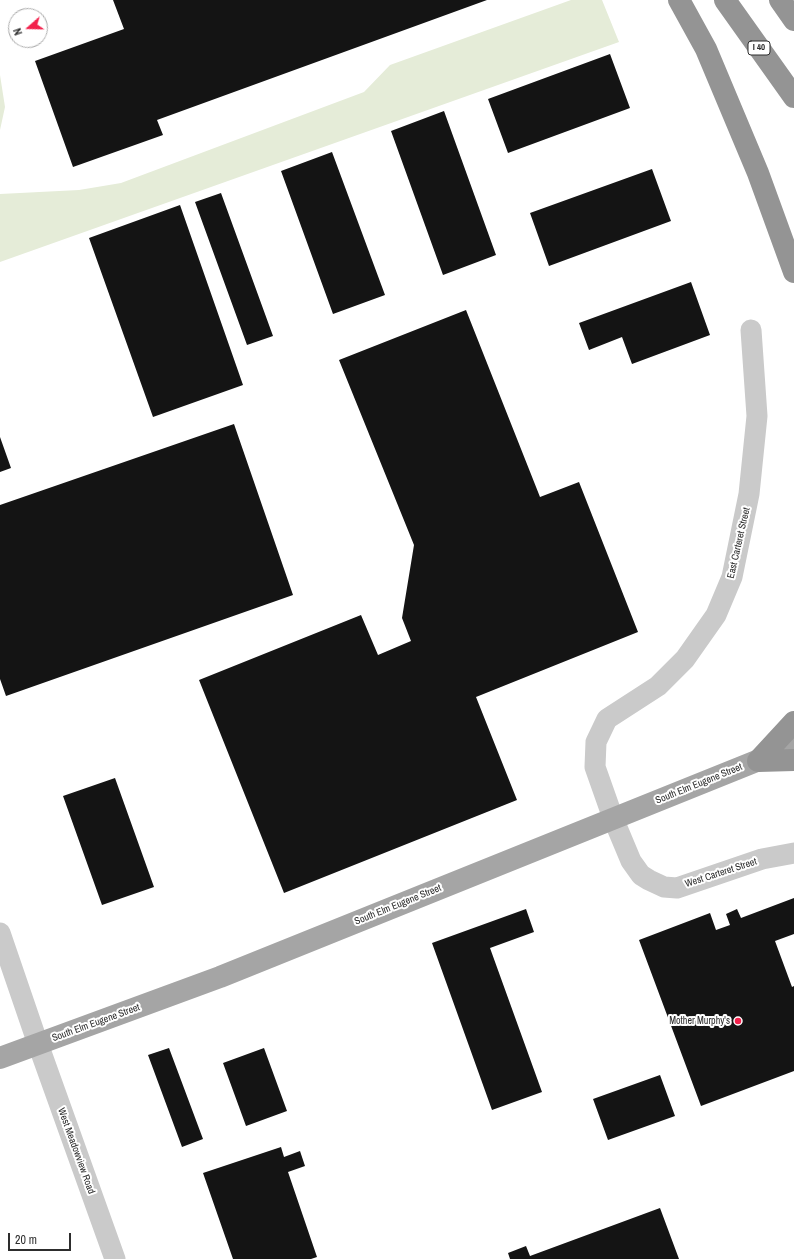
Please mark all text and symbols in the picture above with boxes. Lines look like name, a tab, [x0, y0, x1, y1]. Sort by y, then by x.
north arrow	[8, 8, 48, 48]
text: N	[10, 26, 25, 37]
road number: I 40	[748, 41, 770, 55]
street label: East Carteret Street	[725, 506, 753, 580]
street label: South Elm Eugene Street	[654, 761, 744, 807]
street label: West Carteret Street	[684, 856, 758, 890]
street label: South Elm Eugene Street	[353, 882, 443, 928]
street label: South Elm Eugene Street	[50, 1002, 142, 1044]
place label: Mother Murphy's	[669, 1015, 730, 1027]
marker: Mother Murphy's	[733, 1016, 743, 1026]
street label: West Meadowview Road	[55, 1106, 97, 1196]
scale bar	[10, 1225, 73, 1251]
text: 20 m	[15, 1232, 37, 1248]

